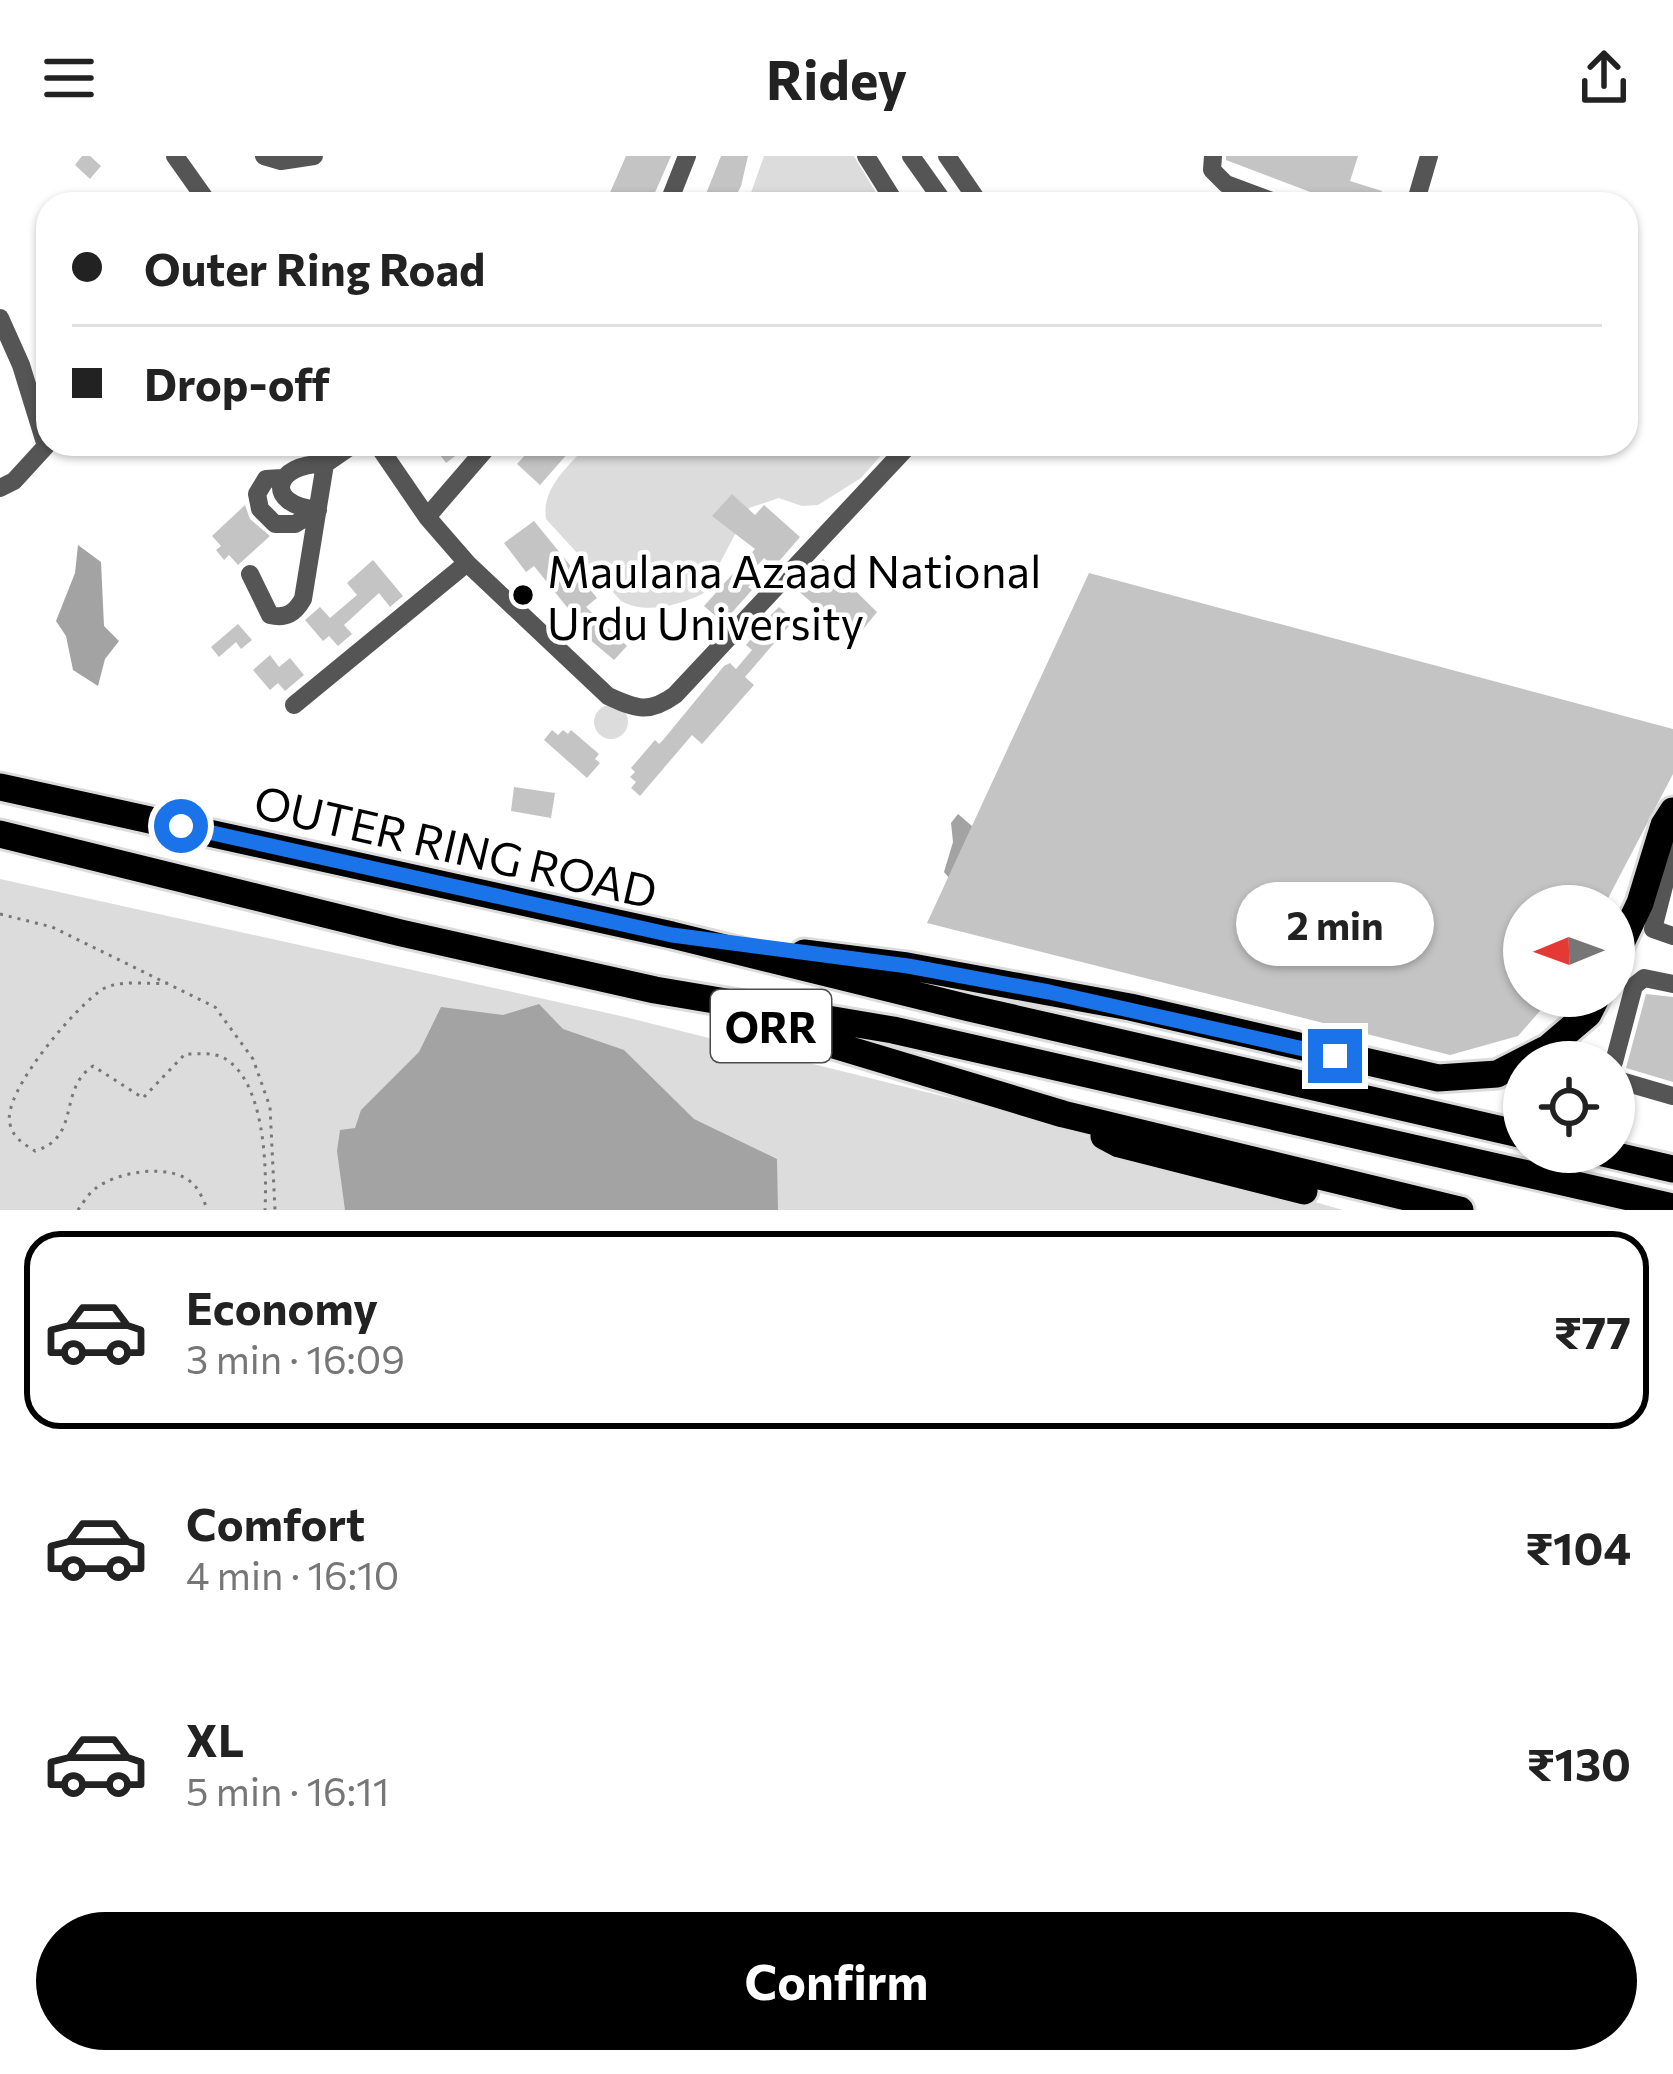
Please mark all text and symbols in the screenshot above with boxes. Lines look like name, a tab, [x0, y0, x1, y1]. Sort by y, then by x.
icon: menu	[36, 45, 102, 111]
text: Ridey	[766, 45, 907, 111]
icon: share	[1571, 45, 1637, 111]
text: Outer Ring Road	[144, 240, 485, 295]
text: Drop-off	[144, 355, 330, 410]
place label: Maulana Azaad National Urdu University	[547, 542, 1041, 649]
marker: Maulana Azaad National Urdu University	[510, 582, 536, 608]
street label: OUTER RING ROAD	[249, 772, 663, 918]
route start	[154, 799, 208, 853]
callout: 2 min	[1236, 882, 1434, 966]
north arrow	[1503, 885, 1635, 1017]
map controls	[1503, 885, 1635, 1173]
text: 2 min	[1286, 900, 1384, 948]
road number: ORR	[711, 990, 831, 1062]
route end	[1308, 1029, 1362, 1083]
button: locate	[1503, 1041, 1635, 1173]
icon: car	[42, 1276, 150, 1384]
text: Economy	[186, 1279, 378, 1334]
text: ₹77	[1554, 1303, 1631, 1358]
text: 3 min · 16:09	[186, 1334, 405, 1382]
icon: car	[42, 1492, 150, 1600]
text: Comfort	[186, 1495, 365, 1550]
text: ₹104	[1525, 1519, 1631, 1574]
text: 4 min · 16:10	[186, 1550, 399, 1598]
icon: car	[42, 1708, 150, 1816]
text: XL	[186, 1711, 244, 1766]
text: ₹130	[1527, 1735, 1631, 1790]
text: 5 min · 16:11	[186, 1766, 389, 1814]
button: Confirm	[36, 1912, 1637, 2050]

